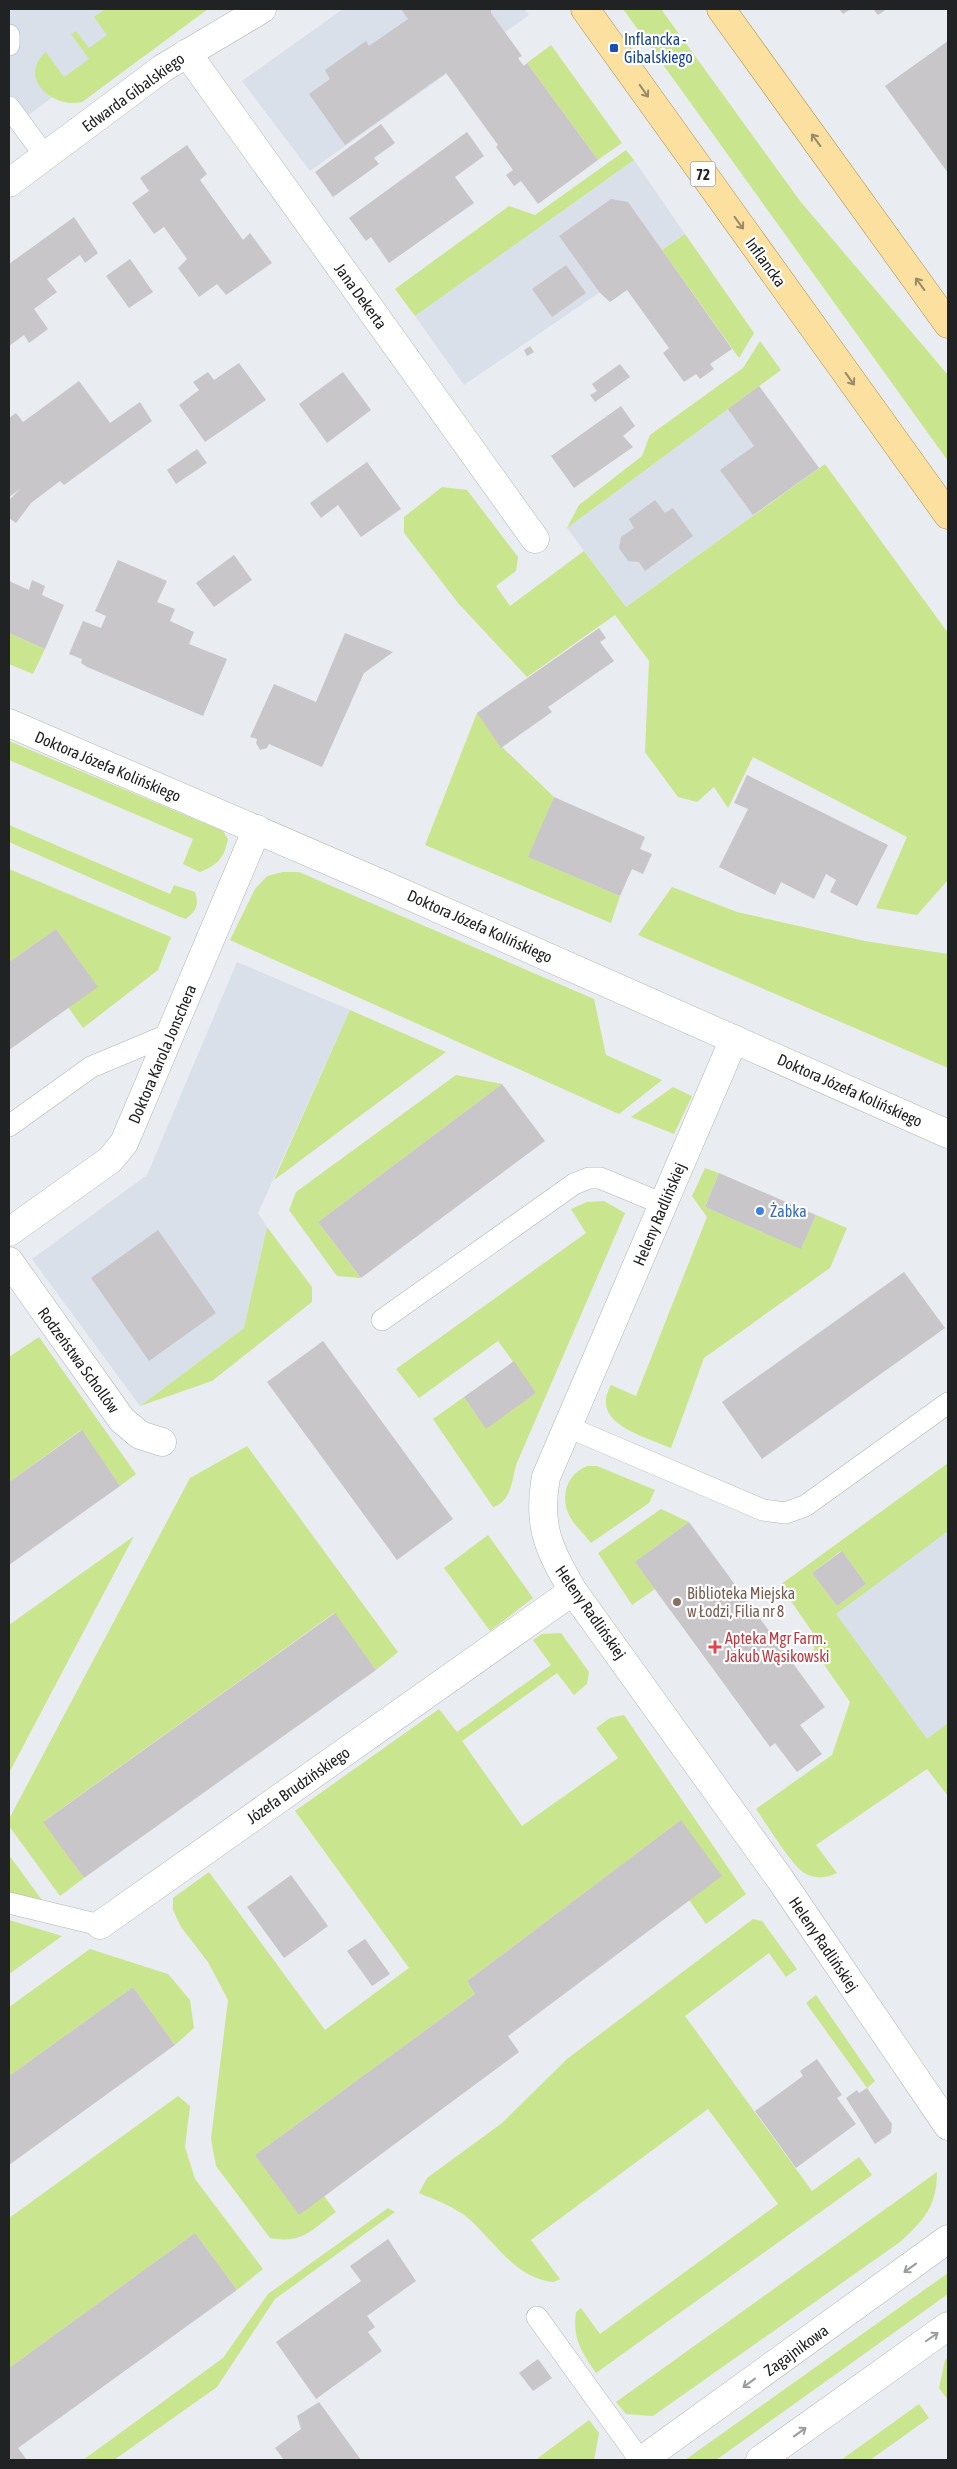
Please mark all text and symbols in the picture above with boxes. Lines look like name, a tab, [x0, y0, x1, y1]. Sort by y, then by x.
place label: Inflancka - Gibalskiego	[624, 30, 693, 67]
marker: Inflancka - Gibalskiego	[608, 42, 620, 54]
street label: Edwarda Gibalskiego	[78, 49, 188, 136]
one-way arrow	[639, 84, 649, 98]
one-way arrow	[810, 134, 821, 147]
road number: 72	[690, 162, 716, 186]
one-way arrow	[734, 216, 744, 230]
street label: Inflancka	[742, 234, 790, 290]
street label: Jana Dekerta	[331, 260, 391, 332]
one-way arrow	[915, 278, 925, 292]
one-way arrow	[845, 371, 855, 385]
street label: Doktora Józefa Kolińskiego	[32, 727, 184, 806]
street label: Doktora Józefa Kolińskiego	[404, 886, 555, 967]
street label: Doktora Karola Jonschera	[125, 982, 199, 1126]
street label: Doktora Józefa Kolińskiego	[774, 1050, 925, 1131]
street label: Heleny Radlińskiej	[629, 1160, 690, 1269]
place label: Żabka	[770, 1202, 807, 1220]
marker: Żabka	[754, 1205, 766, 1217]
street label: Rodzeństwa Schollów	[35, 1304, 124, 1417]
street label: Heleny Radlińskiej	[551, 1562, 630, 1663]
place label: Biblioteka Miejska w Łodzi, Filia nr 8	[687, 1584, 795, 1620]
marker: Biblioteka Miejska w Łodzi, Filia nr 8	[671, 1596, 683, 1608]
place label: Apteka Mgr Farm. Jakub Wąsikowski	[725, 1629, 830, 1666]
marker: Apteka Mgr Farm. Jakub Wąsikowski	[709, 1641, 721, 1653]
street label: Józefa Brudzińskiego	[243, 1743, 353, 1828]
street label: Heleny Radlińskiej	[785, 1893, 862, 1995]
one-way arrow	[903, 2263, 917, 2274]
street label: Zagajnikowa	[760, 2321, 832, 2380]
one-way arrow	[925, 2332, 939, 2342]
one-way arrow	[743, 2378, 756, 2389]
one-way arrow	[792, 2427, 806, 2437]

